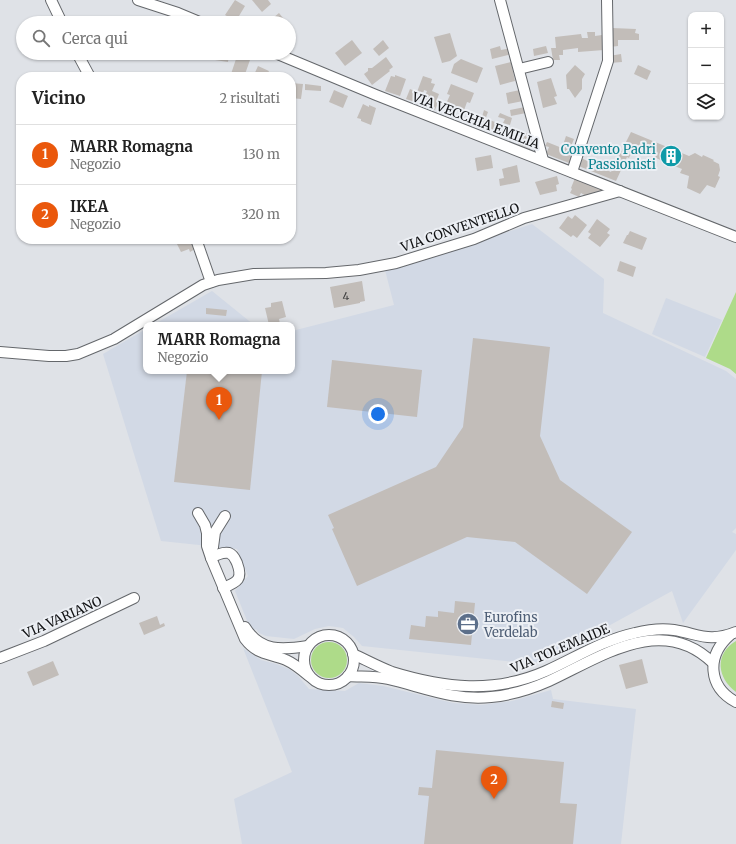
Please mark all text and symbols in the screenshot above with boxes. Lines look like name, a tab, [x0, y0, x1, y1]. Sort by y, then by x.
map controls	[688, 12, 724, 120]
button: +	[688, 12, 724, 48]
search box	[16, 16, 296, 60]
icon: search	[30, 27, 52, 49]
text: Cerca qui	[62, 29, 128, 48]
button: −	[688, 48, 724, 84]
button: layers	[688, 84, 724, 120]
text: Vicino	[32, 87, 85, 109]
street label: VIA VECCHIA EMILIA	[409, 88, 543, 153]
text: 2 risultati	[219, 90, 280, 107]
text: MARR Romagna	[70, 137, 193, 156]
place label: Convento Padri Passionisti	[561, 141, 656, 173]
building icon: Convento Padri Passionisti	[658, 143, 684, 169]
text: 1	[42, 146, 48, 163]
text: 130 m	[243, 146, 280, 163]
text: Negozio	[70, 156, 121, 173]
text: IKEA	[70, 197, 108, 216]
street label: VIA CONVENTELLO	[398, 199, 522, 256]
text: 2	[41, 206, 49, 223]
text: 320 m	[241, 206, 280, 223]
text: Negozio	[70, 216, 121, 233]
house number: 4	[343, 289, 350, 303]
popup	[143, 322, 295, 374]
text: MARR Romagna	[158, 330, 280, 349]
text: Negozio	[158, 349, 208, 366]
pin: 1	[206, 387, 232, 420]
your location	[368, 404, 388, 424]
street label: VIA VARIANO	[19, 592, 104, 643]
place label: Eurofins Verdelab	[483, 609, 538, 641]
office icon: Eurofins Verdelab	[455, 611, 481, 637]
street label: VIA TOLEMAIDE	[507, 620, 613, 677]
pin: 2	[481, 766, 507, 799]

